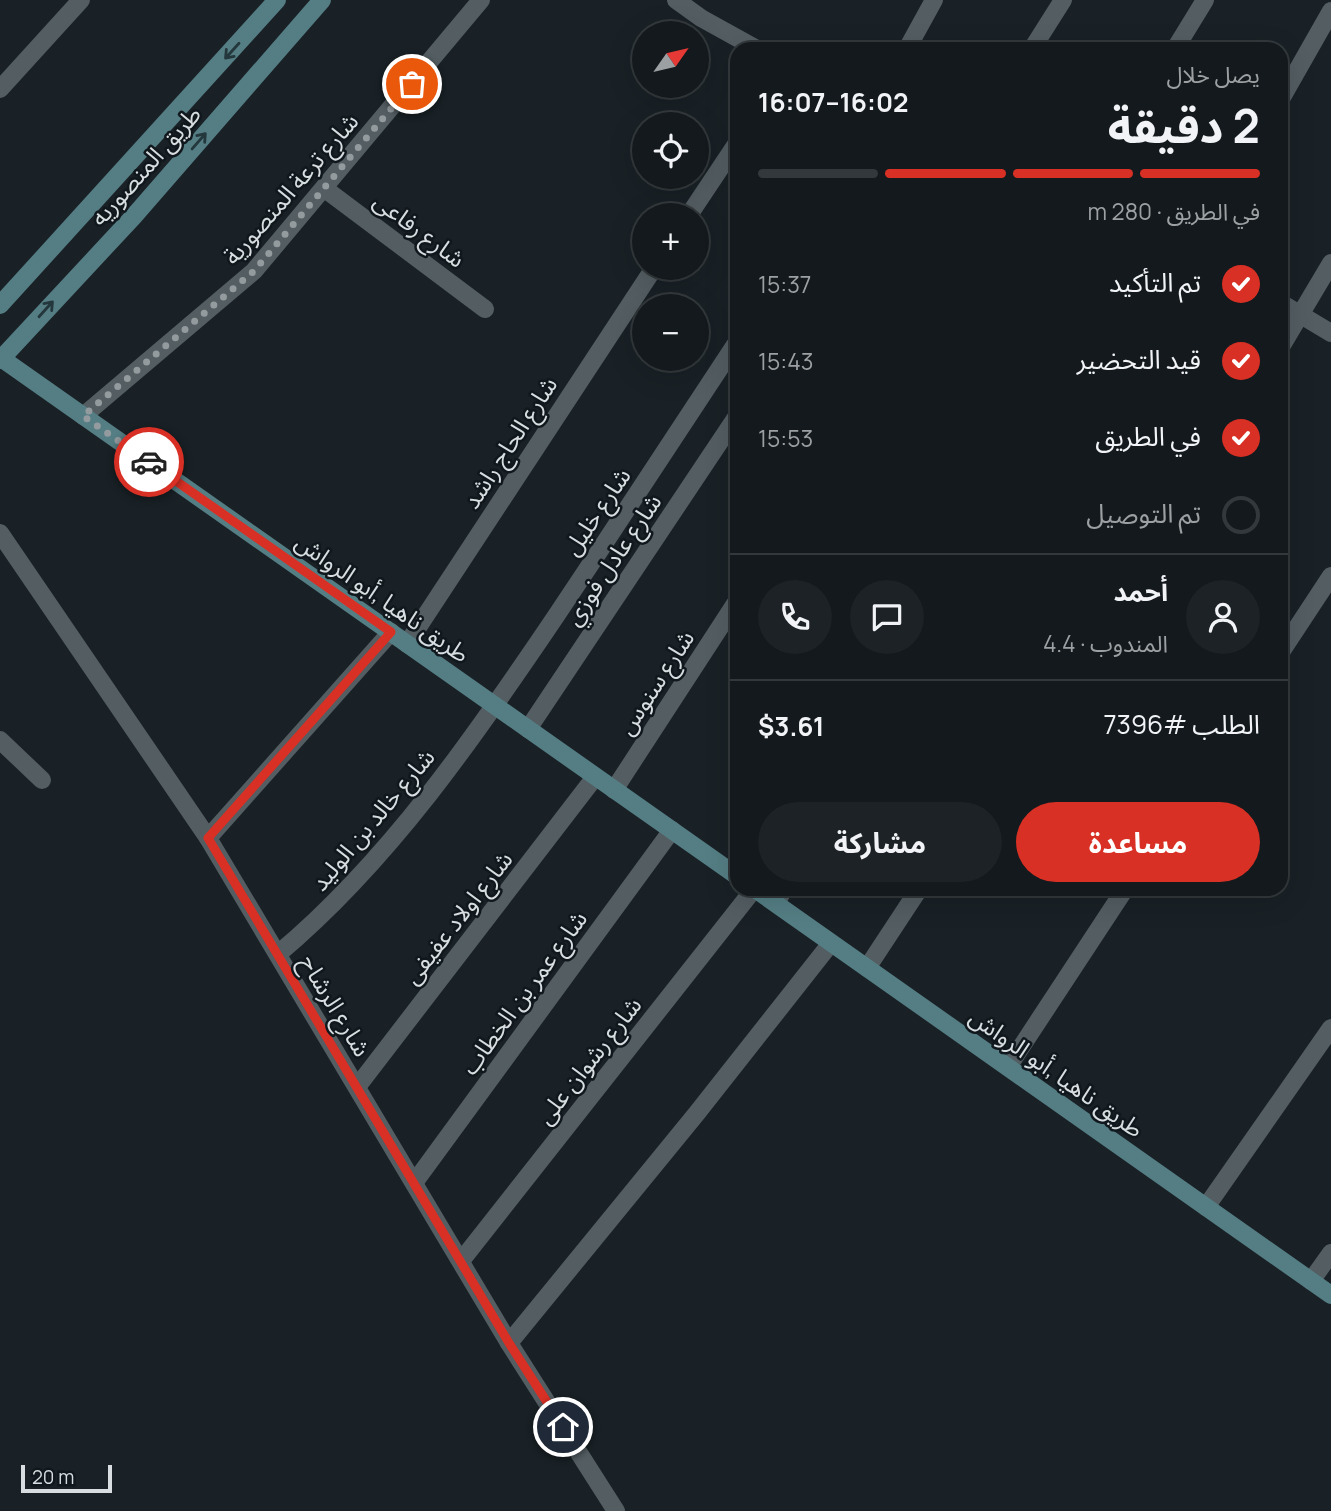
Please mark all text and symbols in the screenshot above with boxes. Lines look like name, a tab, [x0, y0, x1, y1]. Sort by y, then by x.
north arrow	[632, 21, 709, 98]
map controls	[632, 21, 709, 371]
one-way arrow	[223, 42, 240, 59]
pin	[382, 54, 442, 114]
text: يصل خلال	[1167, 58, 1260, 90]
icon: bag	[393, 65, 431, 103]
text: 16:02–16:07	[758, 84, 909, 120]
text: 2 دقيقة	[1108, 94, 1260, 157]
street label: طريق المنصوريه	[82, 98, 208, 232]
street label: شارع ترعة المنصورية	[215, 105, 367, 272]
button: locate	[632, 112, 709, 189]
one-way arrow	[191, 132, 207, 150]
street label: شارع رفاعى	[366, 184, 473, 276]
text: في الطريق · 280 m	[1087, 195, 1260, 227]
button: +	[632, 203, 709, 280]
text: تم التأكيد	[1109, 264, 1201, 300]
icon: check	[1222, 265, 1260, 303]
text: 15:37	[758, 268, 811, 300]
button: −	[632, 294, 709, 371]
one-way arrow	[38, 300, 54, 318]
text: قيد التحضير	[1077, 341, 1201, 377]
icon: check	[1222, 342, 1260, 380]
text: 15:43	[758, 345, 813, 377]
street label: شارع الحاج راشد	[454, 370, 566, 516]
text: في الطريق	[1095, 418, 1201, 454]
icon: check	[1222, 419, 1260, 457]
text: 15:53	[758, 422, 813, 454]
courier	[114, 427, 184, 497]
icon: car	[130, 443, 168, 481]
street label: شارع خليل	[555, 461, 639, 563]
street label: شارع عادل فوزي	[556, 486, 671, 634]
text: تم التوصيل	[1086, 495, 1201, 531]
street label: طريق ناهيا ,أبو الرواش	[289, 524, 477, 670]
text: أحمد	[1114, 573, 1168, 609]
button: phone	[758, 580, 832, 654]
button: chat	[850, 580, 924, 654]
button: person	[1186, 580, 1260, 654]
street label: شارع سنوس	[609, 623, 703, 742]
text: المندوب · 4.4	[1043, 627, 1168, 659]
text: الطلب #7396	[1104, 706, 1260, 742]
text: $3.61	[758, 708, 825, 744]
street label: شارع خالد بن الوليد	[303, 741, 443, 899]
button: مشاركة	[758, 802, 1002, 882]
button: مساعدة	[1016, 802, 1260, 882]
street label: شارع اولاد عفيفى	[395, 844, 521, 992]
street label: شارع عمر بن الخطاب	[452, 903, 595, 1082]
street label: شارع الرشاح	[291, 948, 379, 1063]
street label: شارع رشوان على	[528, 989, 650, 1132]
street label: طريق ناهيا ,أبو الرواش	[963, 999, 1151, 1145]
pin	[533, 1397, 593, 1457]
icon: home	[544, 1408, 582, 1446]
scale bar	[21, 1462, 112, 1494]
text: 20 m	[32, 1464, 74, 1490]

